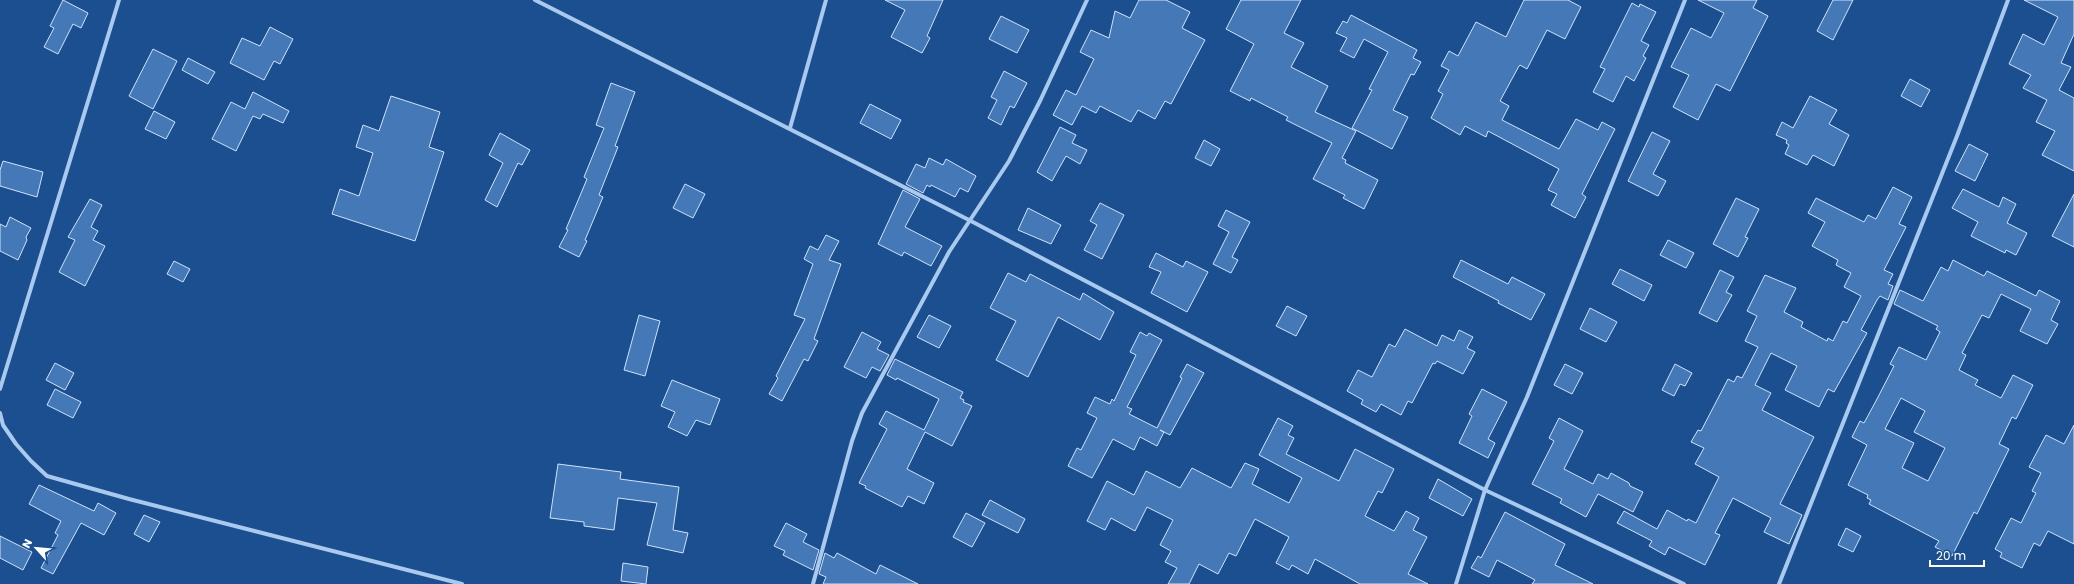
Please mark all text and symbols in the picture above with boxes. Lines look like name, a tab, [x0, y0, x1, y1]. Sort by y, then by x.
north arrow	[16, 528, 56, 568]
text: N	[18, 536, 36, 551]
scale bar	[1930, 542, 1984, 568]
text: 20 m	[1936, 547, 1966, 564]

